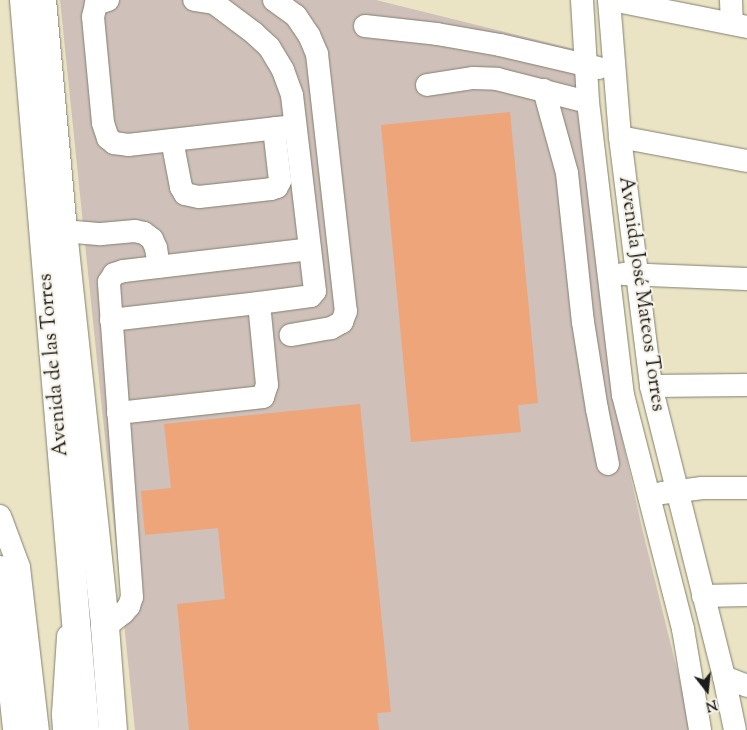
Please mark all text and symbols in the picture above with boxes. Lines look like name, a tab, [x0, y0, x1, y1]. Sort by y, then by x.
street label: Avenida José Mateos Torres	[613, 175, 669, 413]
street label: Avenida de las Torres	[34, 273, 74, 457]
north arrow	[682, 665, 732, 715]
text: N	[703, 693, 719, 716]

